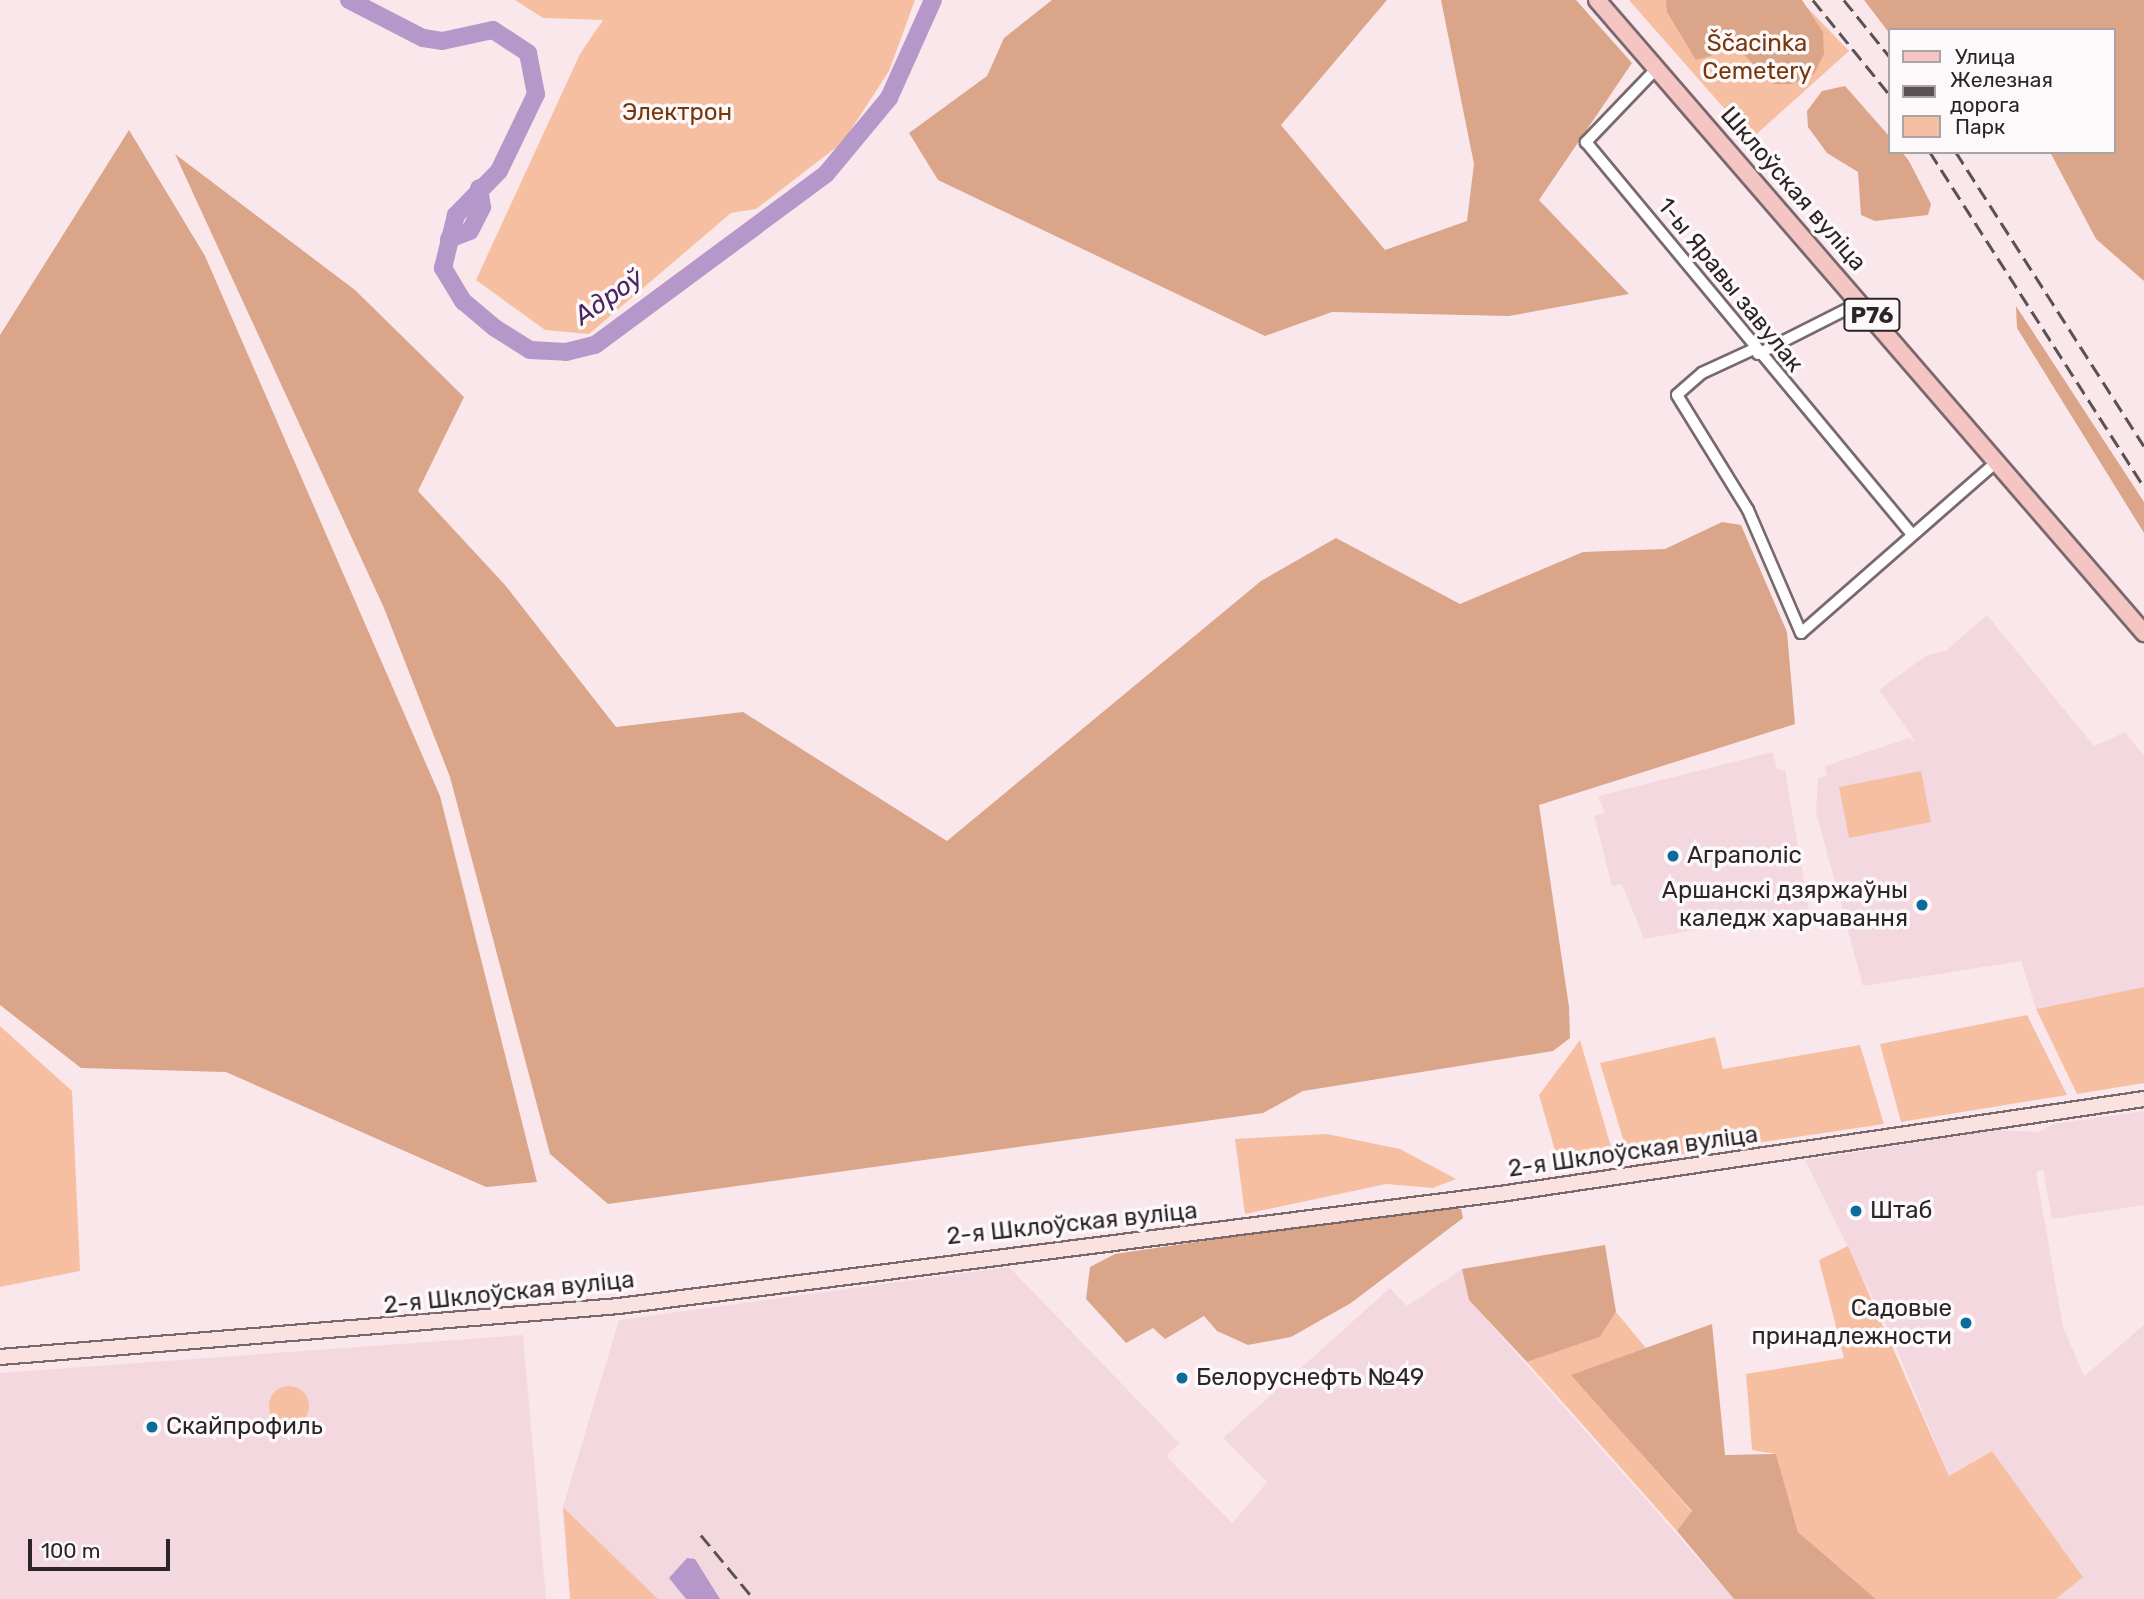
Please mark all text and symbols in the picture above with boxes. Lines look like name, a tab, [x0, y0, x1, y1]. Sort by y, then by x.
legend	[1888, 28, 2116, 154]
park label: Ščacinka Cemetery	[1702, 30, 1812, 86]
text: Улица	[1955, 44, 2015, 69]
text: Железная дорога	[1950, 67, 2053, 117]
park label: Электрон	[622, 99, 732, 127]
street label: Шклоўская вуліца	[1714, 101, 1872, 277]
text: Парк	[1955, 114, 2005, 139]
street label: 1-ы Яравы завулак	[1651, 192, 1809, 378]
water label: Адроў	[569, 262, 649, 332]
road number: Р76	[1842, 296, 1902, 334]
place label: Аграполіс	[1687, 842, 1802, 870]
marker: Аграполіс	[1665, 848, 1681, 864]
place label: Аршанскі дзяржаўны каледж харчавання	[1662, 877, 1908, 933]
marker: Аршанскі дзяржаўны каледж харчавання	[1914, 897, 1930, 913]
street label: 2-я Шклоўская вуліца	[1506, 1120, 1760, 1184]
street label: 2-я Шклоўская вуліца	[945, 1197, 1199, 1251]
place label: Штаб	[1870, 1197, 1932, 1225]
marker: Штаб	[1848, 1203, 1864, 1219]
street label: 2-я Шклоўская вуліца	[382, 1266, 636, 1320]
place label: Садовые принадлежности	[1752, 1295, 1952, 1351]
marker: Садовые принадлежности	[1958, 1315, 1974, 1331]
place label: Белоруснефть №49	[1196, 1364, 1424, 1392]
marker: Белоруснефть №49	[1174, 1370, 1190, 1386]
place label: Скайпрофиль	[166, 1413, 323, 1441]
marker: Скайпрофиль	[144, 1419, 160, 1435]
scale bar	[32, 1526, 173, 1570]
text: 100 m	[41, 1538, 100, 1563]

